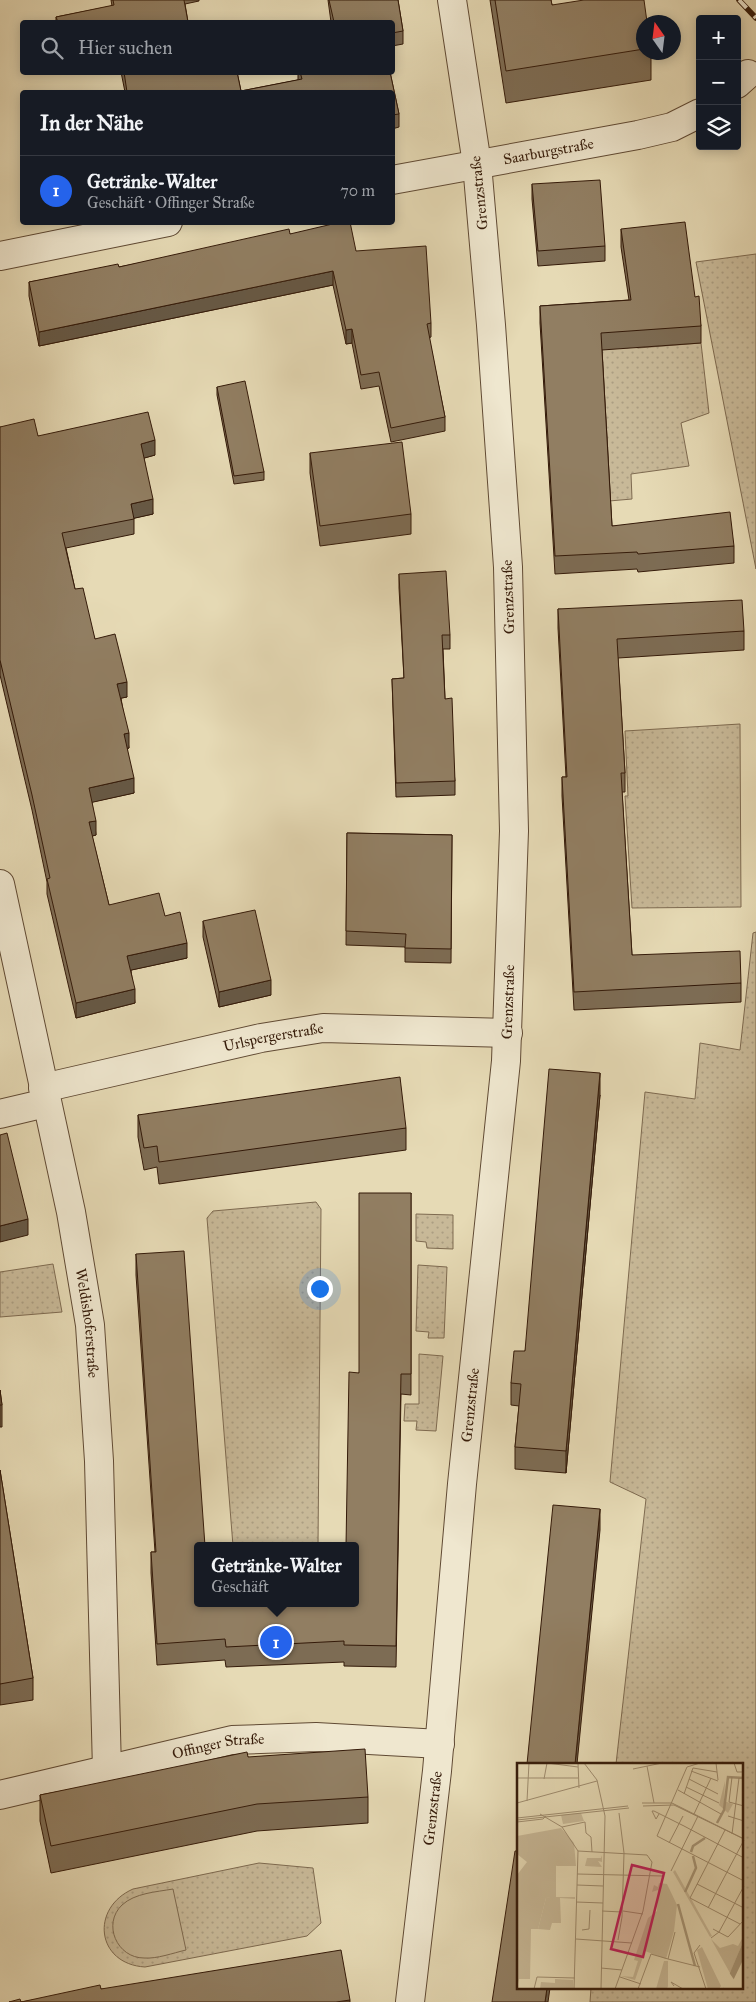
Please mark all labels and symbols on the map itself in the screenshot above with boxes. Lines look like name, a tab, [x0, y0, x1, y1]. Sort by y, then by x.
north arrow	[636, 15, 681, 60]
street label: Saarburgstraße	[502, 134, 595, 168]
street label: Grenzstraße	[466, 155, 492, 231]
street label: Grenzstraße	[498, 559, 518, 635]
street label: Grenzstraße	[498, 964, 518, 1040]
street label: Urlspergerstraße	[221, 1019, 325, 1055]
street label: Weldishoferstraße	[72, 1267, 102, 1379]
your location	[307, 1276, 333, 1302]
street label: Grenzstraße	[457, 1367, 483, 1443]
pin: 1	[260, 1623, 292, 1661]
street label: Offinger Straße	[170, 1730, 265, 1763]
inset map	[517, 1763, 744, 1990]
street label: Grenzstraße	[419, 1770, 446, 1846]

